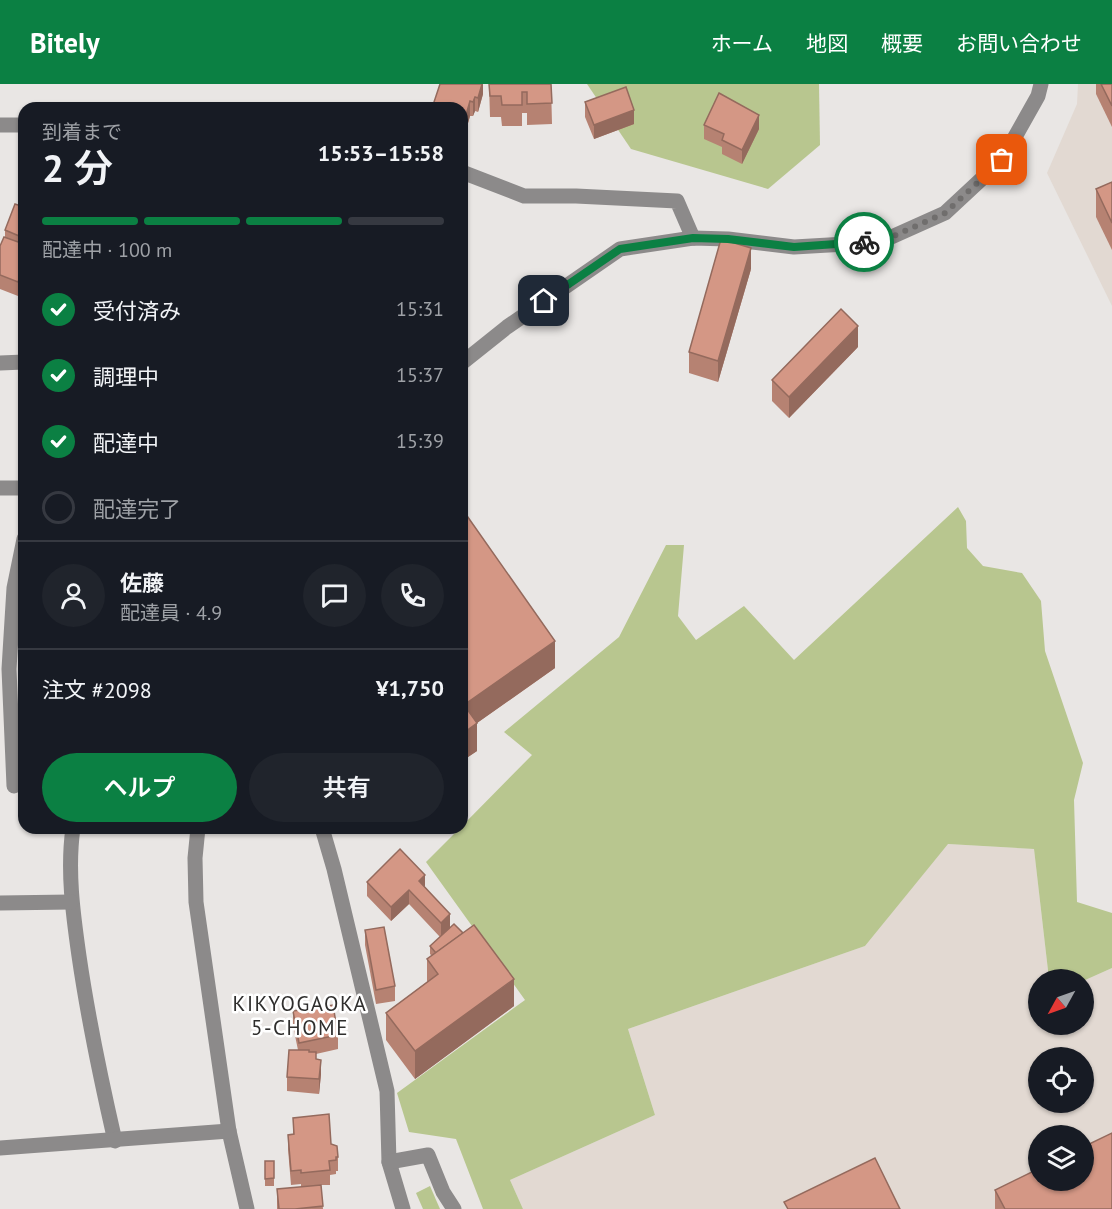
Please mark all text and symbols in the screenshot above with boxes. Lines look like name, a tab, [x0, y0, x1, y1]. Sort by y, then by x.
text: Bitely	[30, 24, 100, 61]
text: ホーム	[711, 30, 773, 57]
text: 地図	[806, 30, 848, 57]
text: 概要	[881, 30, 923, 57]
text: お問い合わせ	[956, 30, 1082, 57]
text: 到着まで	[42, 119, 122, 145]
pin	[976, 134, 1027, 185]
text: 15:53–15:58	[318, 139, 444, 167]
text: 2 分	[42, 142, 113, 193]
icon: bag	[985, 143, 1018, 176]
courier	[834, 212, 894, 272]
icon: bike	[848, 226, 881, 259]
text: 配達中 · 100 m	[42, 237, 172, 263]
pin	[518, 275, 569, 326]
icon: home	[527, 284, 560, 317]
icon: check	[42, 293, 75, 326]
text: 15:31	[396, 296, 444, 322]
text: 受付済み	[93, 297, 181, 325]
icon: check	[42, 359, 75, 392]
text: 15:37	[396, 362, 444, 388]
text: 調理中	[93, 363, 159, 391]
icon: check	[42, 425, 75, 458]
text: 15:39	[396, 428, 444, 454]
text: 配達中	[93, 429, 159, 457]
text: 配達完了	[93, 495, 181, 523]
button: person	[42, 564, 105, 627]
button: chat	[303, 564, 366, 627]
button: phone	[381, 564, 444, 627]
text: 佐藤	[120, 569, 164, 597]
text: 配達員 · 4.9	[120, 600, 222, 626]
text: ¥1,750	[376, 674, 444, 702]
text: 注文 #2098	[42, 676, 152, 704]
button: ヘルプ	[42, 753, 237, 822]
button: 共有	[249, 753, 444, 822]
north arrow	[1028, 969, 1094, 1035]
map controls	[1028, 969, 1094, 1191]
district label: KIKYOGAOKA 5-CHOME	[233, 990, 367, 1041]
button: locate	[1028, 1047, 1094, 1113]
button: layers	[1028, 1125, 1094, 1191]

